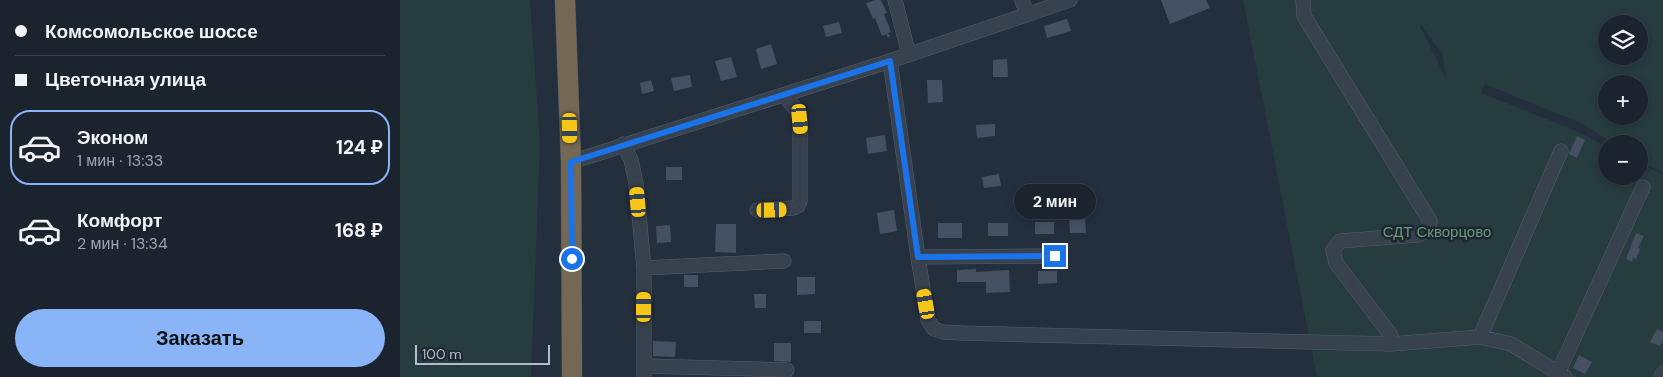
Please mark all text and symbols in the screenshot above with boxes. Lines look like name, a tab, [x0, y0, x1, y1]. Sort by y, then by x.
map controls	[1598, 15, 1648, 185]
button: layers	[1598, 15, 1648, 65]
text: Комсомольское шоссе	[45, 19, 258, 44]
text: Цветочная улица	[45, 67, 206, 92]
button: +	[1598, 75, 1648, 125]
car	[791, 103, 808, 135]
car	[562, 113, 577, 143]
icon: car	[17, 125, 62, 170]
text: Эконом	[77, 125, 148, 150]
text: 124 ₽	[336, 135, 383, 160]
button: −	[1598, 135, 1648, 185]
text: 1 мин · 13:33	[77, 150, 163, 171]
callout: 2 мин	[1014, 184, 1096, 218]
car	[629, 186, 646, 218]
text: 2 мин	[1033, 191, 1077, 212]
car	[756, 202, 787, 218]
icon: car	[17, 208, 62, 253]
text: Комфорт	[77, 208, 162, 233]
text: 168 ₽	[335, 218, 383, 243]
park label: СДТ Скворцово	[1383, 222, 1491, 242]
text: 2 мин · 13:34	[77, 233, 168, 254]
route end	[1044, 245, 1066, 267]
route start	[561, 248, 583, 270]
car	[916, 288, 935, 320]
car	[636, 292, 651, 322]
button: Заказать	[15, 309, 385, 367]
scale bar	[415, 342, 550, 365]
text: 100 m	[422, 345, 462, 363]

